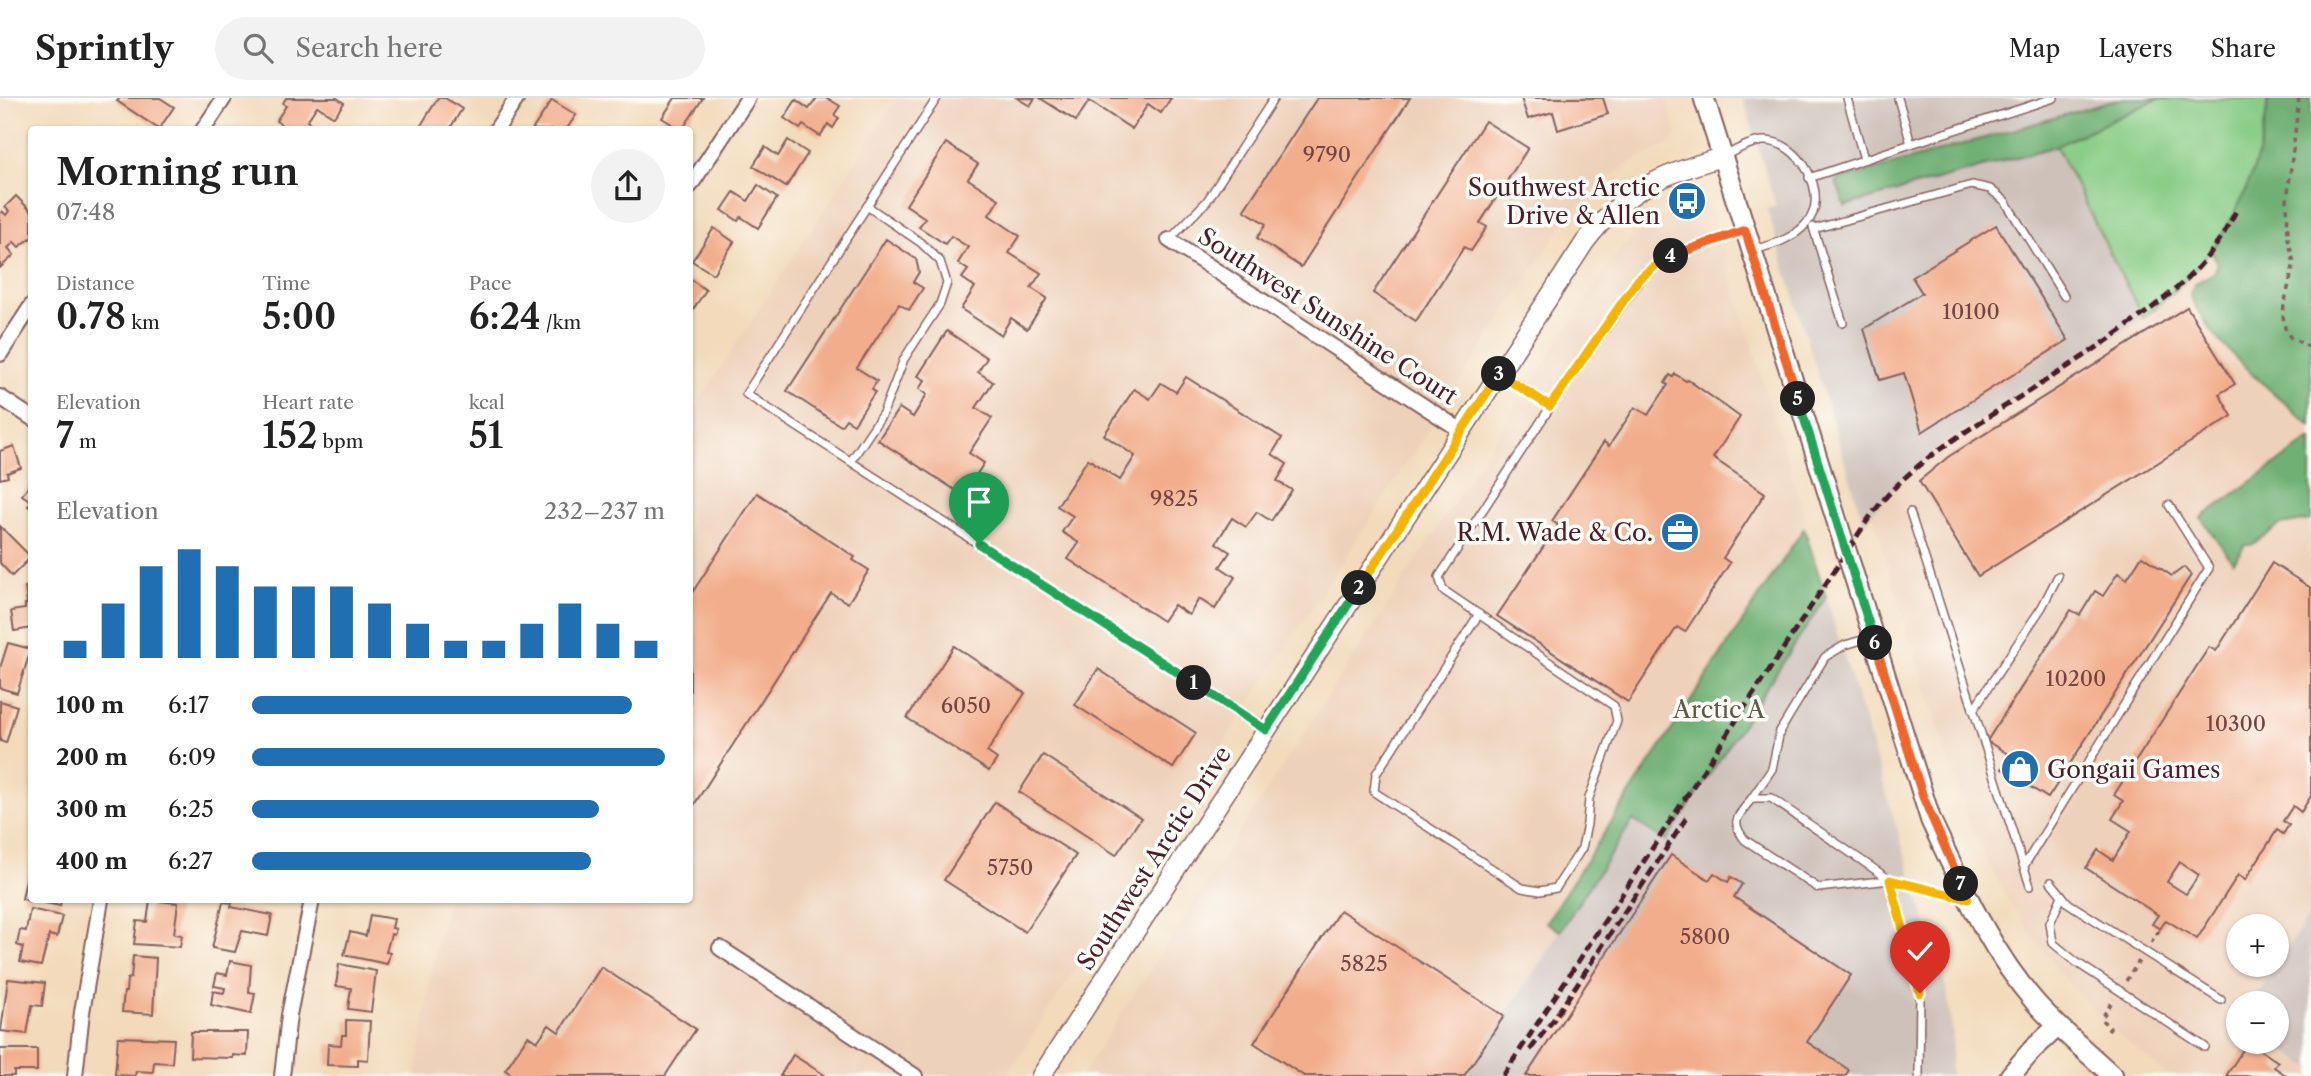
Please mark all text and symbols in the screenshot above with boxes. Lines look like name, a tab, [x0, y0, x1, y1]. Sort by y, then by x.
search box	[215, 17, 705, 80]
text: Sprintly	[35, 28, 173, 69]
icon: search	[239, 29, 277, 67]
text: Search here	[295, 32, 443, 64]
text: Map	[2009, 34, 2060, 63]
text: Layers	[2098, 34, 2173, 63]
text: Share	[2211, 34, 2276, 63]
house number: 9790	[1303, 142, 1351, 167]
text: Morning run	[56, 148, 299, 195]
button: share	[591, 149, 665, 223]
place label: Southwest Arctic Drive & Allen	[1468, 173, 1660, 230]
bus stop icon: Southwest Arctic Drive & Allen	[1666, 180, 1708, 222]
text: 07:48	[56, 198, 115, 226]
street label: Southwest Sunshine Court	[1193, 221, 1463, 411]
pin: 4	[1654, 238, 1688, 274]
text: 4	[1665, 244, 1676, 267]
text: Distance	[56, 272, 135, 295]
text: Time	[262, 272, 310, 295]
text: Pace	[469, 272, 512, 295]
text: 0.78	[56, 295, 126, 338]
text: 5:00	[262, 295, 336, 338]
text: 6:24	[469, 295, 541, 338]
house number: 10100	[1942, 299, 2000, 324]
text: km	[126, 311, 160, 334]
text: /km	[541, 311, 581, 334]
pin: 3	[1482, 356, 1516, 392]
text: 3	[1493, 362, 1504, 385]
pin: 5	[1780, 382, 1815, 416]
text: 5	[1792, 387, 1803, 410]
text: Elevation	[56, 391, 141, 414]
text: Heart rate	[262, 391, 354, 414]
text: kcal	[469, 391, 505, 414]
text: 7	[56, 414, 74, 457]
text: 152	[262, 414, 317, 457]
text: 51	[469, 414, 503, 457]
text: m	[74, 430, 97, 453]
text: bpm	[317, 430, 363, 453]
pin	[949, 472, 1009, 544]
icon: arrive	[960, 483, 998, 521]
house number: 9825	[1150, 486, 1198, 511]
text: Elevation	[56, 497, 159, 525]
text: 232–237 m	[544, 497, 665, 525]
office icon: R.M. Wade & Co.	[1659, 511, 1701, 553]
place label: R.M. Wade & Co.	[1457, 518, 1653, 547]
pin: 2	[1342, 570, 1376, 606]
text: 2	[1353, 576, 1364, 599]
pin: 6	[1857, 626, 1892, 660]
text: 6	[1869, 631, 1880, 654]
pin: 1	[1176, 666, 1212, 700]
house number: 10200	[2046, 666, 2106, 691]
text: 1	[1189, 671, 1198, 694]
text: 100 m	[56, 691, 124, 719]
text: 6:17	[168, 691, 209, 719]
house number: 6050	[941, 693, 991, 718]
park label: Arctic A	[1672, 695, 1766, 724]
house number: 10300	[2206, 711, 2266, 736]
street label: Southwest Arctic Drive	[1071, 741, 1237, 975]
text: 200 m	[56, 743, 128, 771]
text: 6:09	[168, 743, 216, 771]
shop icon: Gongaii Games	[1999, 748, 2041, 790]
place label: Gongaii Games	[2047, 755, 2221, 784]
text: 300 m	[56, 795, 127, 823]
text: 6:25	[168, 795, 214, 823]
text: 400 m	[56, 847, 128, 875]
text: 6:27	[168, 847, 212, 875]
house number: 5750	[987, 855, 1033, 880]
pin: 7	[1944, 866, 1979, 902]
text: 7	[1956, 872, 1965, 895]
map controls	[2226, 914, 2289, 1054]
button: +	[2226, 914, 2289, 977]
pin	[1890, 921, 1950, 993]
house number: 5800	[1680, 924, 1730, 949]
icon: check	[1901, 932, 1939, 970]
house number: 5825	[1340, 951, 1388, 976]
button: −	[2226, 991, 2289, 1054]

